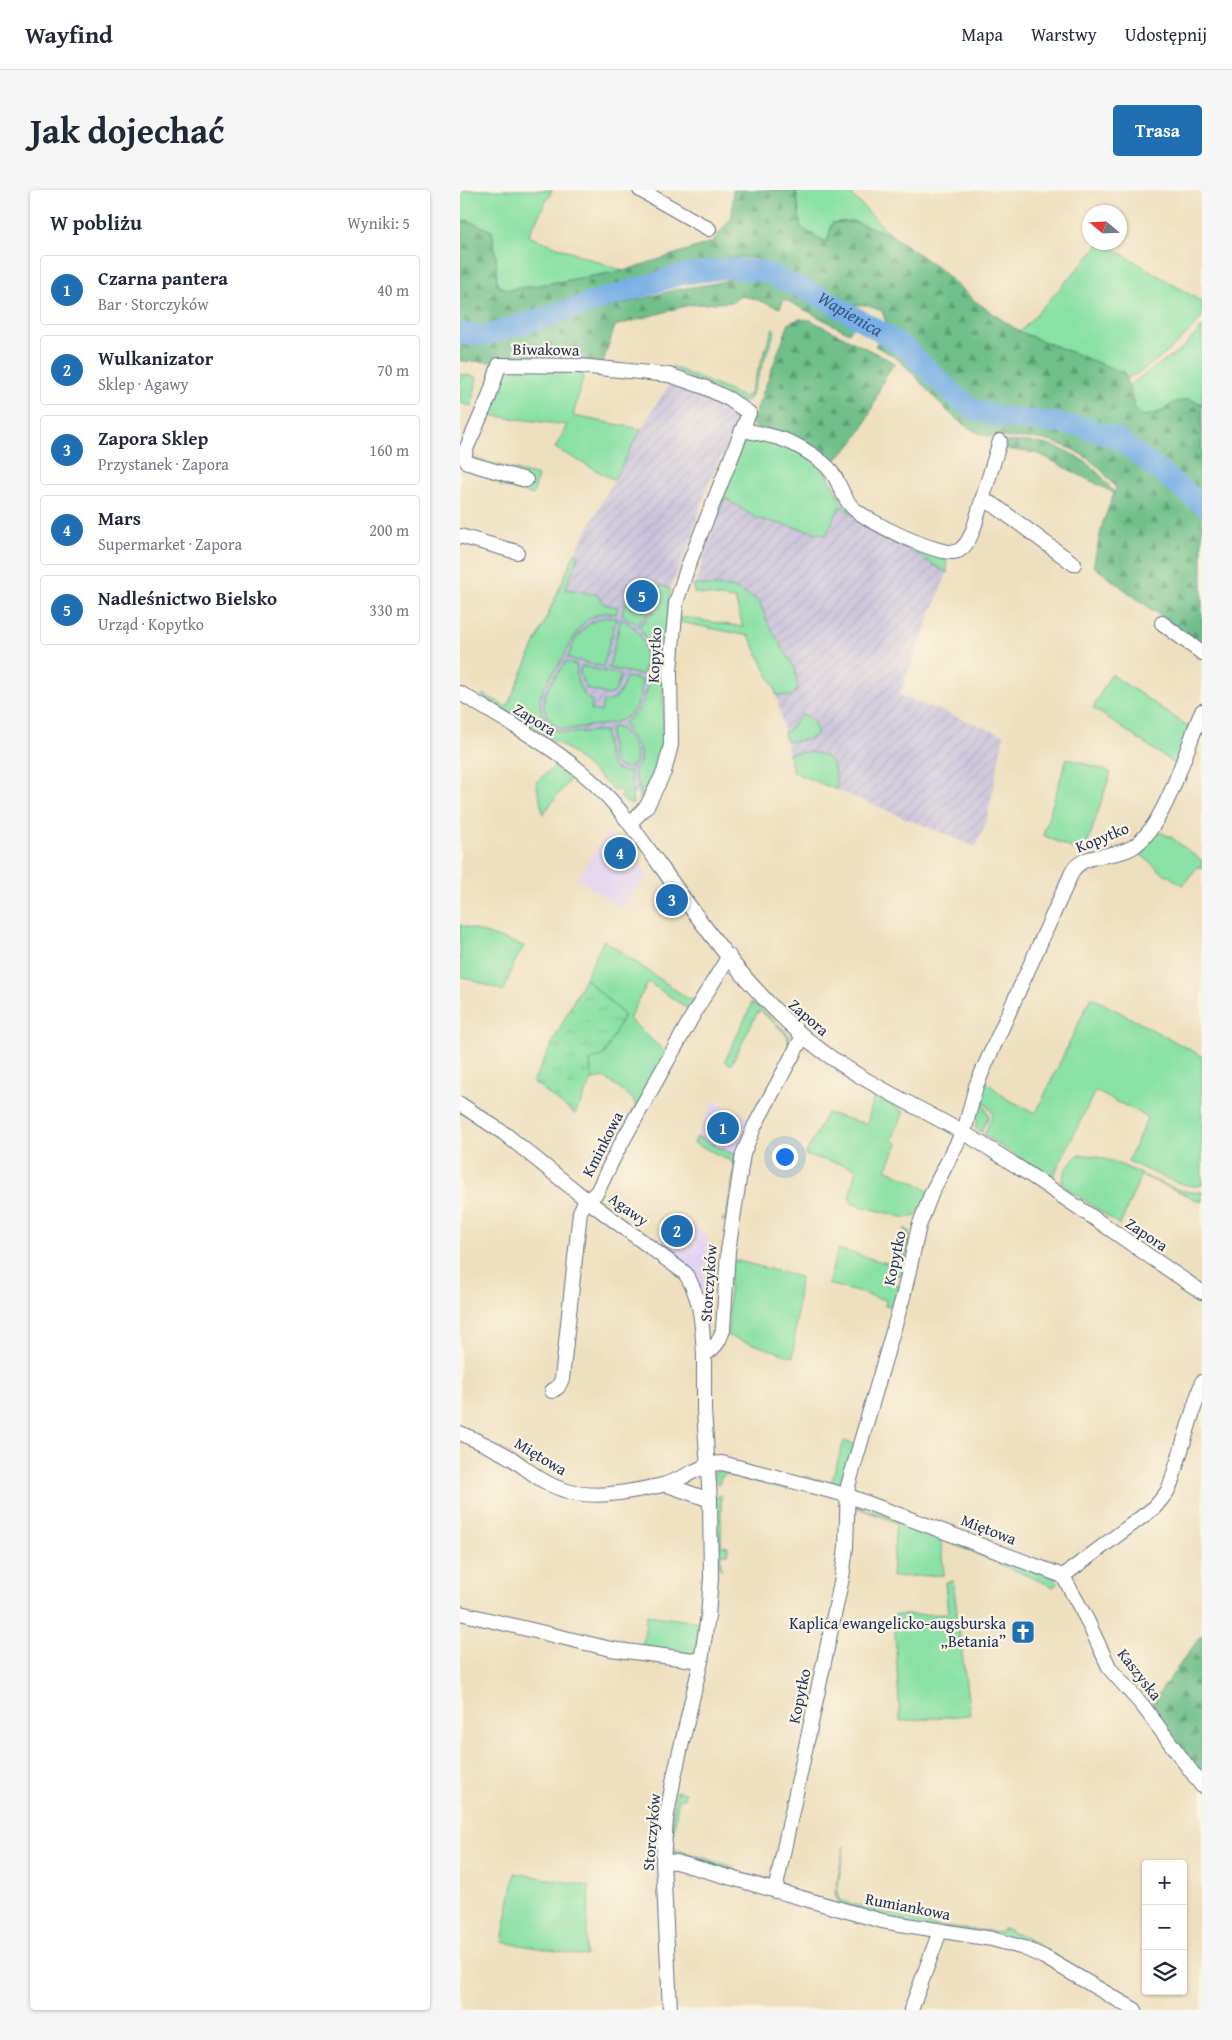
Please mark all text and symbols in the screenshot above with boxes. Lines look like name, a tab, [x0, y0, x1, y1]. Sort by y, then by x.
text: Wayfind	[25, 17, 113, 52]
text: Mapa	[961, 21, 1003, 48]
text: Warstwy	[1031, 21, 1097, 48]
text: Udostępnij	[1125, 21, 1207, 48]
text: Jak dojechać	[30, 105, 224, 156]
button: Trasa	[1113, 105, 1202, 156]
north arrow	[1082, 205, 1127, 250]
text: W pobliżu	[50, 207, 142, 238]
text: Wyniki: 5	[347, 211, 410, 235]
text: Czarna pantera	[98, 264, 228, 292]
text: 1	[63, 278, 71, 302]
text: 40 m	[377, 278, 409, 302]
water label: Wapienica	[813, 284, 889, 344]
text: Bar · Storczyków	[98, 292, 209, 316]
street label: Biwakowa	[512, 336, 580, 362]
text: Wulkanizator	[98, 344, 213, 372]
text: 2	[63, 358, 71, 382]
text: 70 m	[377, 358, 409, 382]
text: Sklep · Agawy	[98, 372, 189, 396]
text: Zapora Sklep	[98, 424, 208, 452]
text: 3	[63, 438, 71, 462]
text: 160 m	[369, 438, 409, 462]
text: Przystanek · Zapora	[98, 452, 229, 476]
text: Mars	[98, 504, 141, 532]
text: 4	[63, 518, 71, 542]
text: 200 m	[369, 518, 409, 542]
text: Supermarket · Zapora	[98, 532, 242, 556]
pin: 5	[626, 577, 658, 615]
text: Nadleśnictwo Bielsko	[98, 584, 277, 612]
text: 5	[63, 598, 71, 622]
text: 330 m	[369, 598, 409, 622]
text: Urząd · Kopytko	[98, 612, 204, 636]
street label: Kopytko	[641, 626, 667, 684]
street label: Zapora	[509, 696, 562, 742]
street label: Kopytko	[1072, 815, 1132, 859]
pin: 4	[604, 834, 636, 872]
pin: 3	[656, 881, 688, 919]
street label: Zapora	[783, 993, 835, 1042]
street label: Kminkowa	[575, 1107, 629, 1181]
pin: 1	[707, 1109, 739, 1147]
your location	[772, 1144, 798, 1170]
street label: Agawy	[604, 1186, 654, 1232]
street label: Zapora	[1121, 1211, 1173, 1257]
pin: 2	[661, 1212, 693, 1250]
street label: Kopytko	[876, 1228, 912, 1288]
street label: Storczyków	[693, 1243, 723, 1323]
street label: Miętowa	[510, 1431, 572, 1481]
street label: Miętowa	[958, 1508, 1020, 1551]
place label: Kaplica ewangelicko-augsburska „Betania”	[789, 1611, 1006, 1653]
church icon: Kaplica ewangelicko-augsburska „Betania”	[1010, 1619, 1036, 1645]
street label: Kaszyska	[1112, 1643, 1168, 1706]
street label: Kopytko	[781, 1666, 817, 1726]
street label: Storczyków	[636, 1792, 666, 1872]
map controls	[1142, 1860, 1187, 1995]
button: +	[1142, 1860, 1187, 1905]
street label: Rumiankowa	[863, 1886, 953, 1926]
button: −	[1142, 1905, 1187, 1950]
button: layers	[1142, 1950, 1187, 1995]

